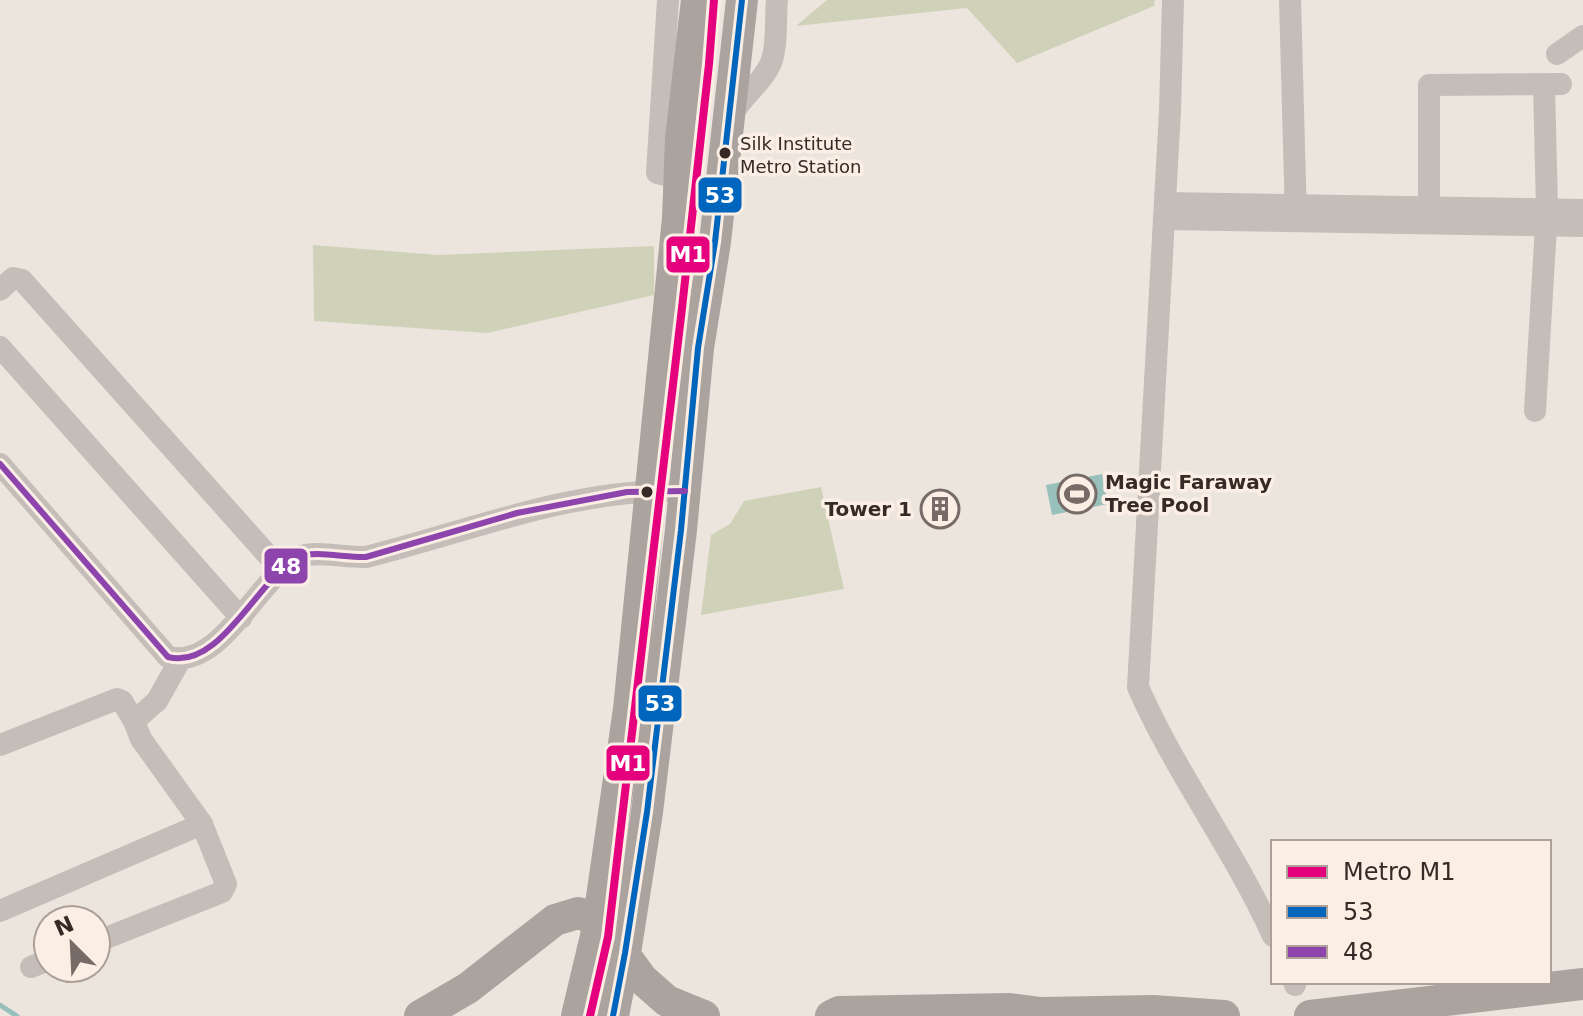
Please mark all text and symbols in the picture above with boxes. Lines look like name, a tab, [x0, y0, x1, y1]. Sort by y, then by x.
place label: Silk Institute Metro Station	[740, 133, 861, 177]
marker: Silk Institute Metro Station	[717, 145, 733, 161]
line badge: 53	[697, 176, 743, 214]
text: 53	[705, 183, 735, 208]
line badge: M1	[665, 235, 711, 274]
text: M1	[669, 242, 707, 267]
place label: Magic Faraway Tree Pool	[1105, 470, 1272, 517]
sports icon: Magic Faraway Tree Pool	[1056, 473, 1098, 515]
unlabelled marker	[639, 484, 655, 500]
building icon: Tower 1	[919, 488, 961, 530]
place label: Tower 1	[824, 497, 912, 521]
line badge: 48	[263, 547, 309, 585]
text: 48	[271, 554, 301, 579]
line badge: 53	[637, 684, 683, 723]
text: 53	[645, 691, 675, 716]
line badge: M1	[605, 744, 651, 782]
text: M1	[609, 751, 647, 776]
legend	[1271, 840, 1551, 984]
text: Metro M1	[1343, 858, 1456, 886]
text: 53	[1343, 898, 1374, 926]
north arrow	[32, 904, 112, 984]
text: N	[51, 911, 78, 941]
text: 48	[1343, 938, 1374, 966]

